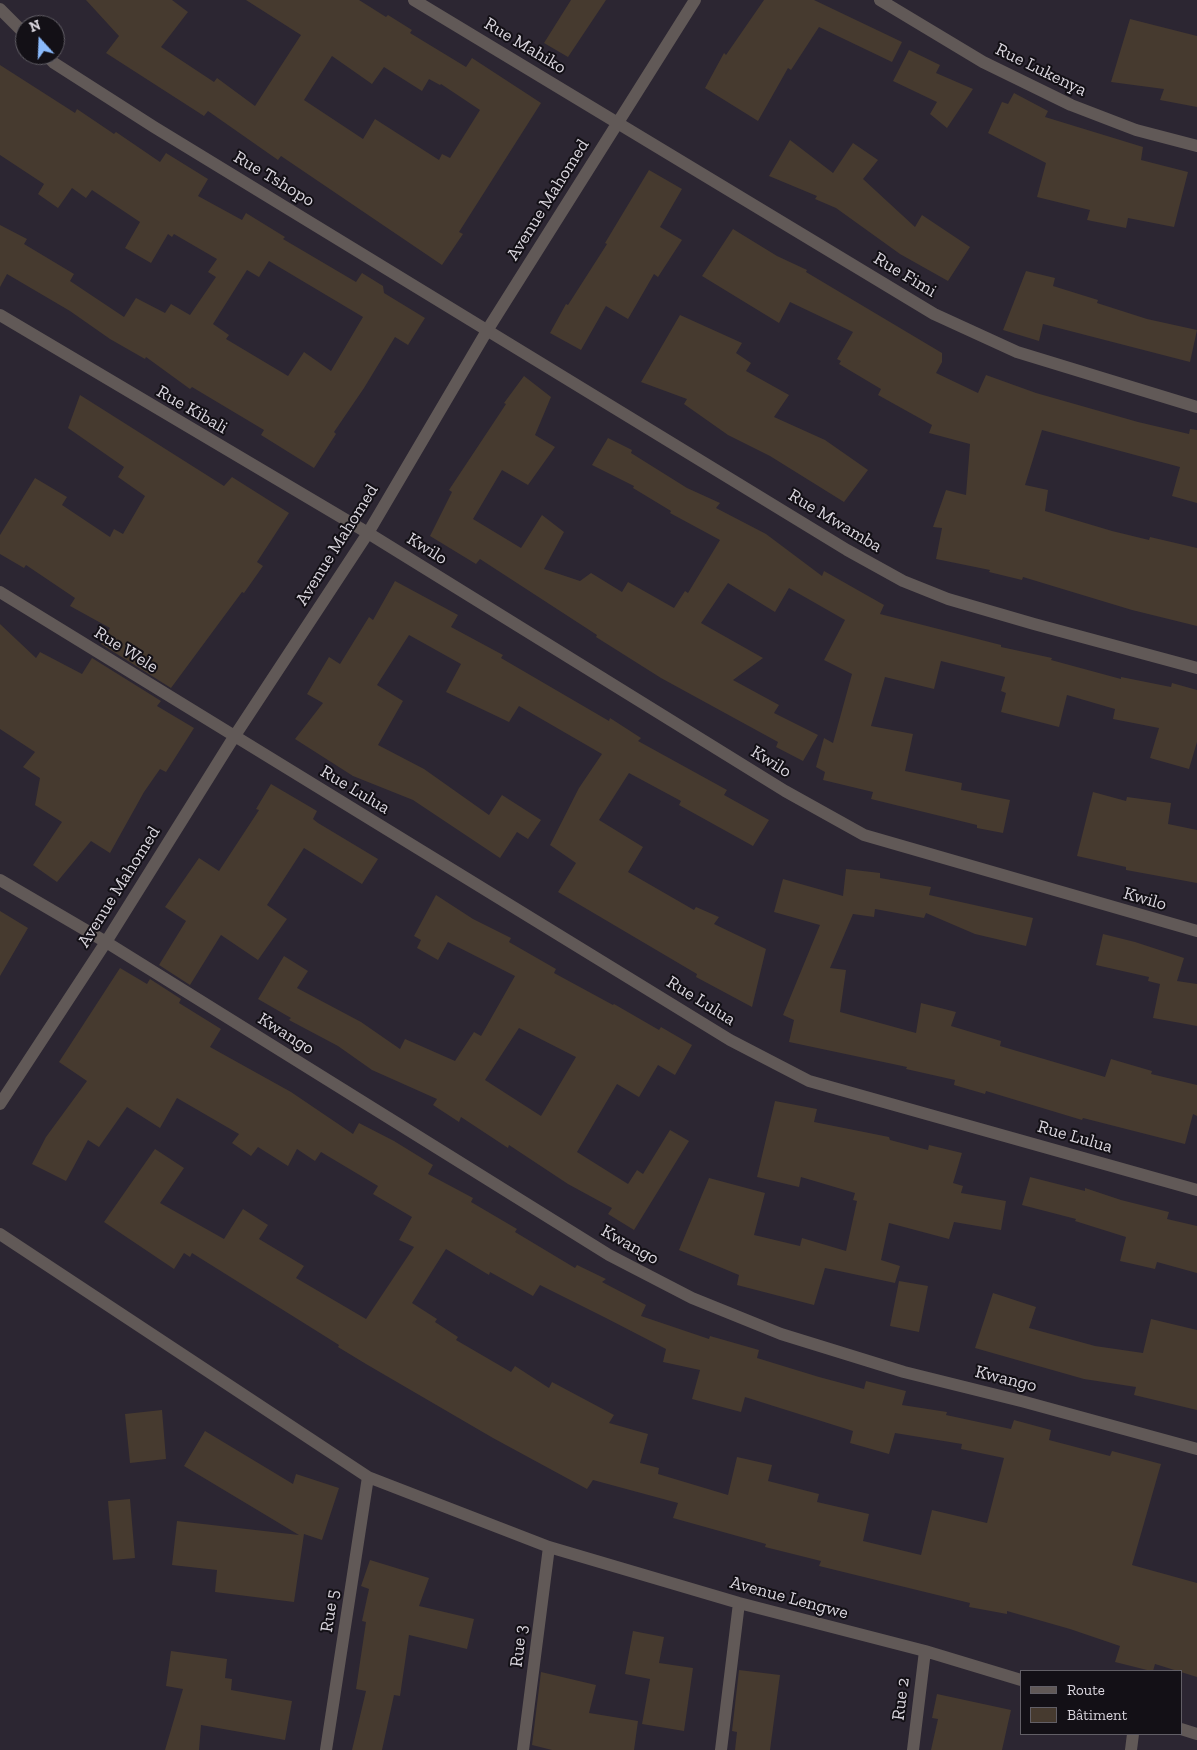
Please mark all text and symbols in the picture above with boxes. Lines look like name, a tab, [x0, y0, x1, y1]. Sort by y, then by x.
street label: Rue Mahiko	[480, 13, 570, 79]
north arrow	[15, 15, 65, 65]
text: N	[27, 17, 43, 36]
street label: Rue Lukenya	[992, 39, 1090, 101]
street label: Avenue Mahomed	[502, 135, 594, 265]
street label: Rue Tshopo	[230, 146, 318, 212]
street label: Rue Fimi	[870, 248, 940, 302]
street label: Rue Kibali	[153, 381, 231, 439]
street label: Avenue Mahomed	[291, 480, 383, 610]
street label: Rue Mwamba	[784, 485, 886, 557]
street label: Kwilo	[403, 528, 451, 570]
street label: Rue Wele	[90, 622, 162, 678]
street label: Kwilo	[747, 741, 795, 783]
street label: Rue Lulua	[316, 761, 394, 819]
street label: Avenue Mahomed	[73, 822, 165, 952]
street label: Kwilo	[1121, 883, 1169, 915]
street label: Rue Lulua	[663, 971, 739, 1031]
street label: Kwango	[254, 1008, 318, 1060]
street label: Rue Lulua	[1035, 1116, 1115, 1158]
street label: Kwango	[597, 1220, 663, 1270]
street label: Kwango	[973, 1361, 1039, 1397]
street label: Avenue Lengwe	[727, 1572, 851, 1624]
street label: Rue 5	[316, 1588, 344, 1634]
street label: Rue 3	[506, 1624, 532, 1668]
legend	[1020, 1670, 1182, 1735]
street label: Rue 2	[888, 1676, 914, 1722]
text: Route	[1067, 1681, 1105, 1699]
text: Bâtiment	[1067, 1706, 1127, 1724]

